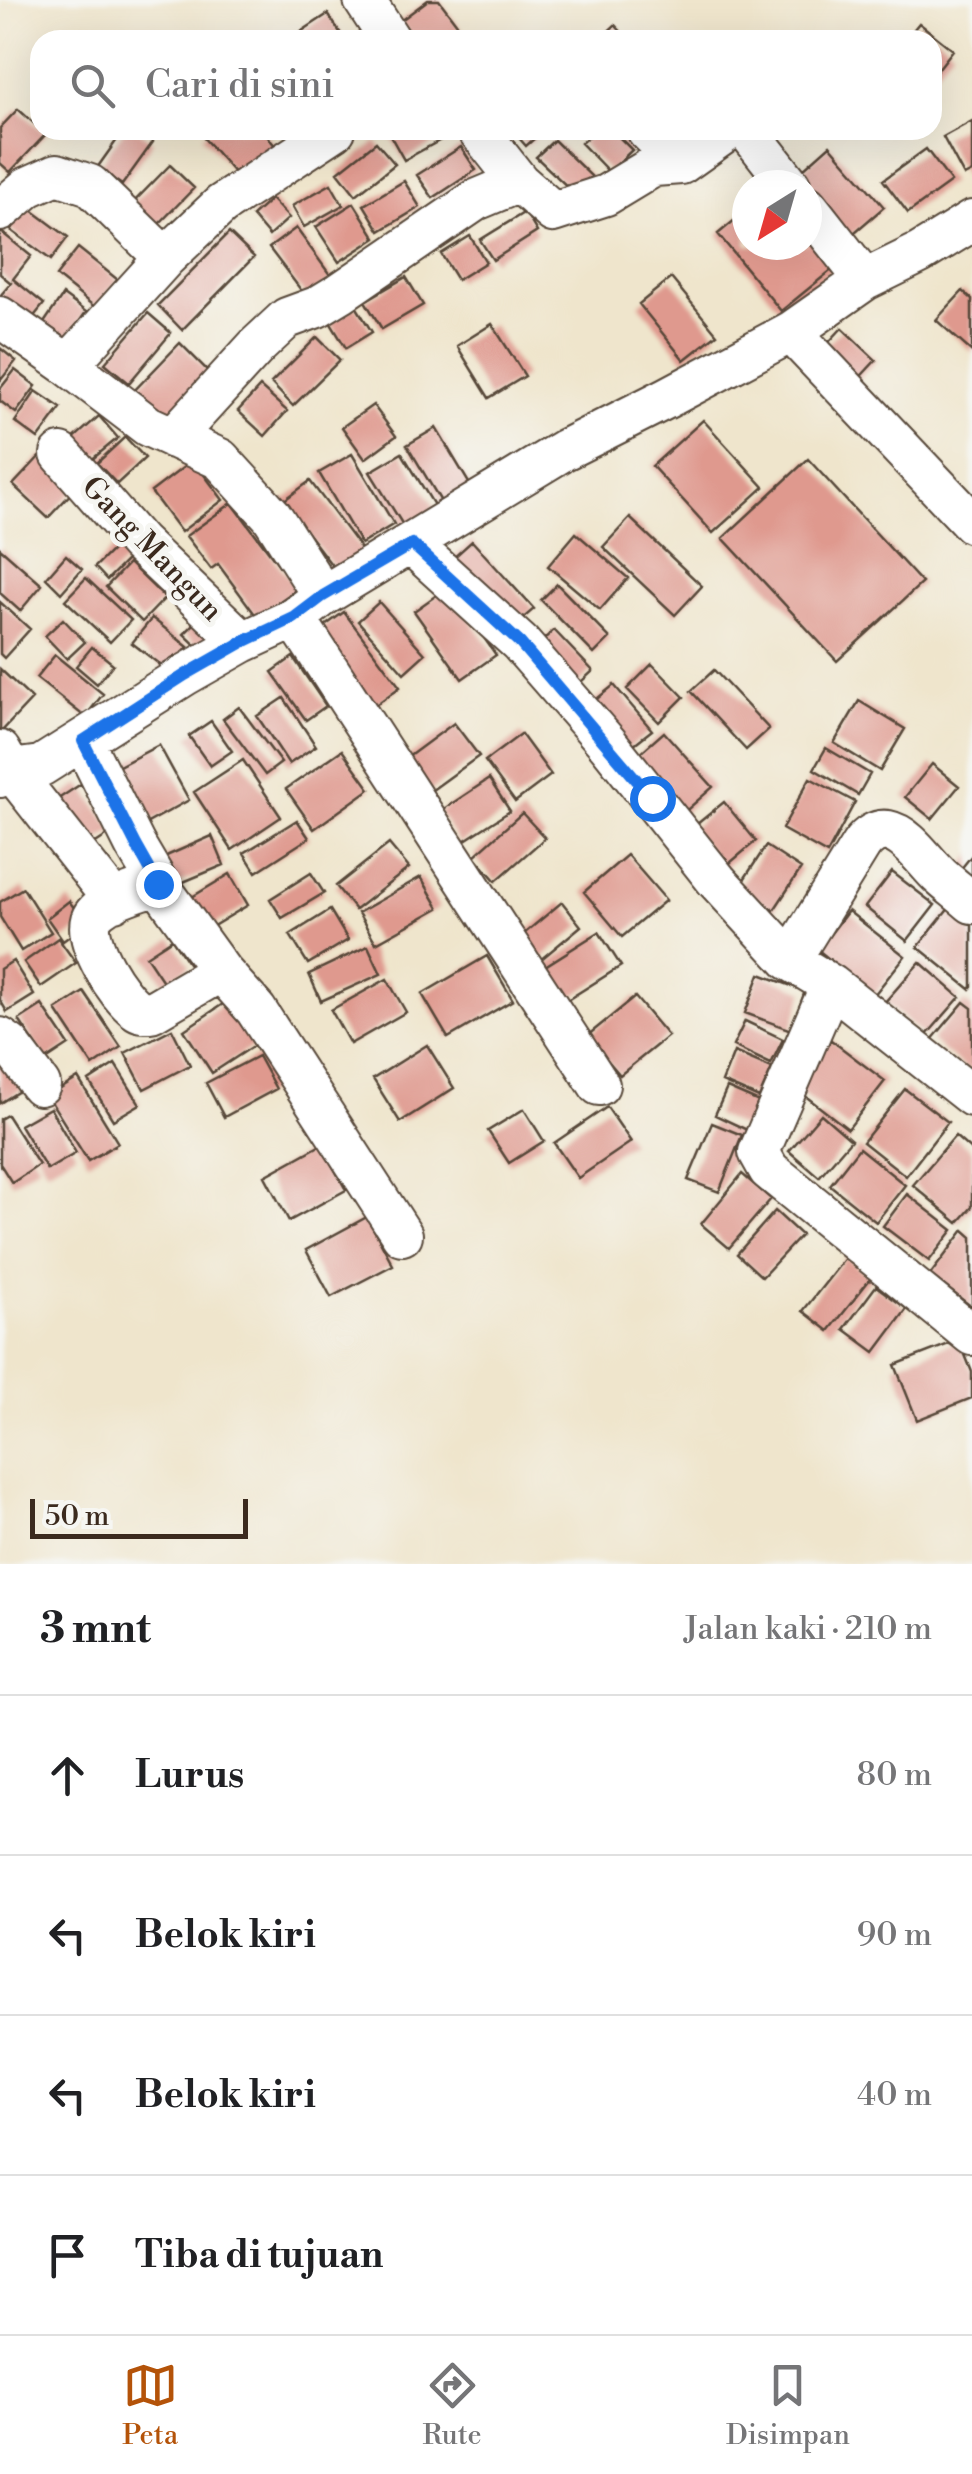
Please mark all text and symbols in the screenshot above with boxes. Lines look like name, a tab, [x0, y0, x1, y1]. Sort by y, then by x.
search box	[30, 30, 942, 140]
icon: search	[65, 58, 120, 113]
text: Cari di sini	[145, 62, 334, 109]
north arrow	[732, 170, 822, 260]
street label: Gang Mangun	[73, 469, 231, 630]
route start	[630, 776, 676, 822]
route end	[136, 862, 182, 908]
scale bar	[30, 1494, 248, 1538]
text: 50 m	[45, 1499, 109, 1534]
text: 3 mnt	[40, 1603, 151, 1656]
text: Jalan kaki · 210 m	[684, 1609, 932, 1649]
icon: ahead	[40, 1748, 95, 1803]
text: Lurus	[135, 1752, 244, 1799]
text: 80 m	[857, 1755, 932, 1795]
icon: left	[40, 1908, 95, 1963]
text: Belok kiri	[135, 1912, 316, 1959]
text: 90 m	[857, 1915, 932, 1955]
icon: left	[40, 2068, 95, 2123]
text: Belok kiri	[135, 2072, 316, 2119]
text: 40 m	[857, 2075, 932, 2115]
icon: arrive	[40, 2228, 95, 2283]
text: Tiba di tujuan	[135, 2232, 383, 2279]
tab: Peta	[122, 2358, 178, 2453]
tab: Rute	[422, 2358, 482, 2453]
tab: Disimpan	[726, 2358, 850, 2453]

